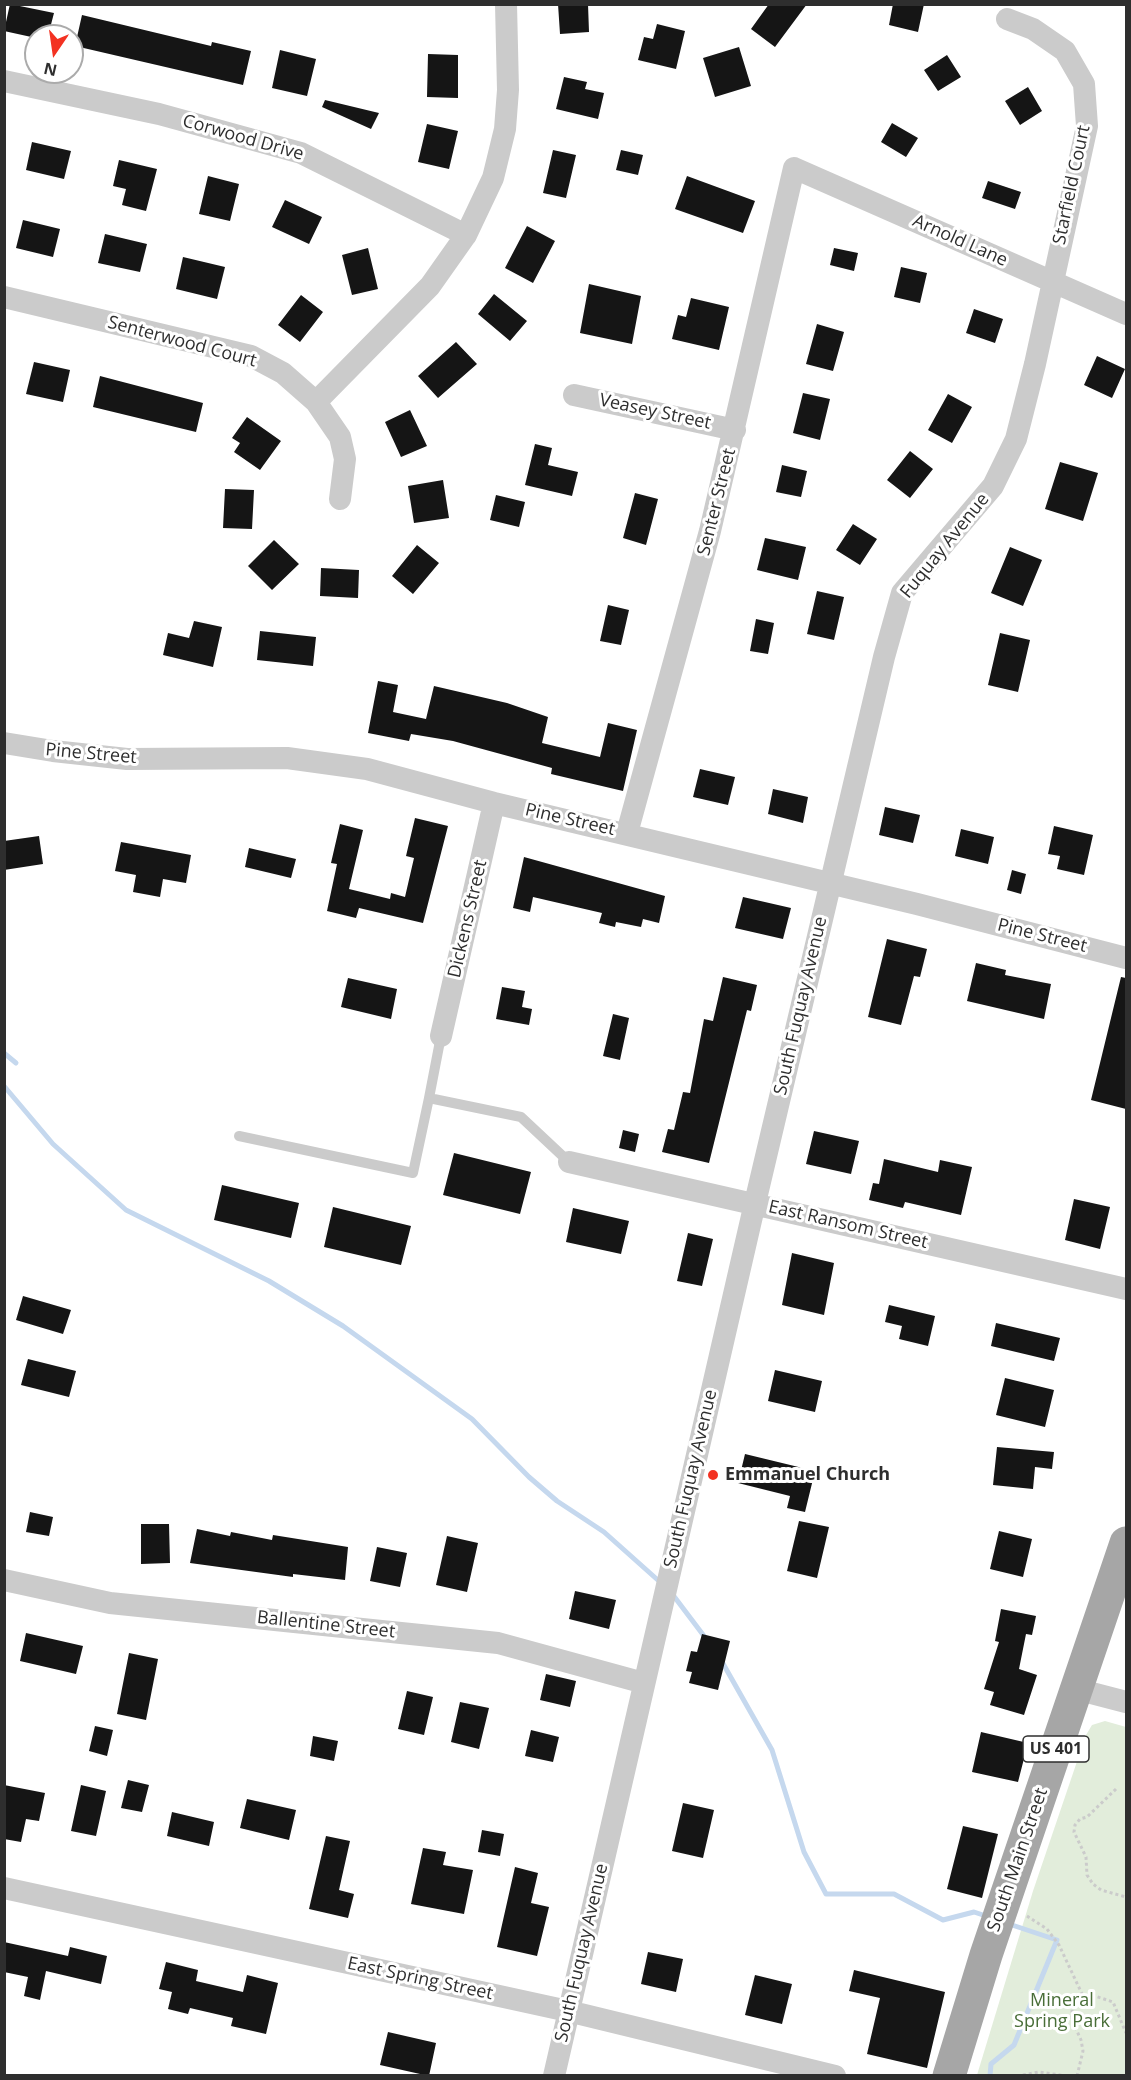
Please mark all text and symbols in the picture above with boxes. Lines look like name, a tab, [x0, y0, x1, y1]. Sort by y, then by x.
north arrow	[24, 24, 84, 84]
text: N	[42, 57, 59, 82]
street label: Corwood Drive	[180, 110, 306, 166]
street label: Starfield Court	[1049, 123, 1095, 247]
street label: Arnold Lane	[909, 211, 1011, 271]
street label: Senterwood Court	[105, 312, 259, 372]
street label: Veasey Street	[597, 390, 713, 434]
street label: Senter Street	[693, 446, 741, 558]
street label: Fuquay Avenue	[896, 489, 994, 603]
street label: Pine Street	[44, 739, 138, 769]
street label: Pine Street	[523, 799, 617, 841]
street label: Dickens Street	[444, 858, 492, 980]
street label: Pine Street	[995, 914, 1089, 958]
street label: South Fuquay Avenue	[770, 915, 832, 1097]
street label: East Ransom Street	[766, 1196, 930, 1254]
street label: South Fuquay Avenue	[660, 1388, 722, 1570]
place label: Emmanuel Church	[725, 1464, 890, 1486]
marker: Emmanuel Church	[706, 1468, 720, 1482]
street label: Ballentine Street	[256, 1607, 396, 1643]
road number: US 401	[1023, 1736, 1089, 1762]
street label: South Main Street	[983, 1785, 1053, 1935]
street label: South Fuquay Avenue	[551, 1862, 613, 2044]
street label: East Spring Street	[345, 1953, 495, 2005]
park label: Mineral Spring Park	[1014, 1990, 1110, 2032]

